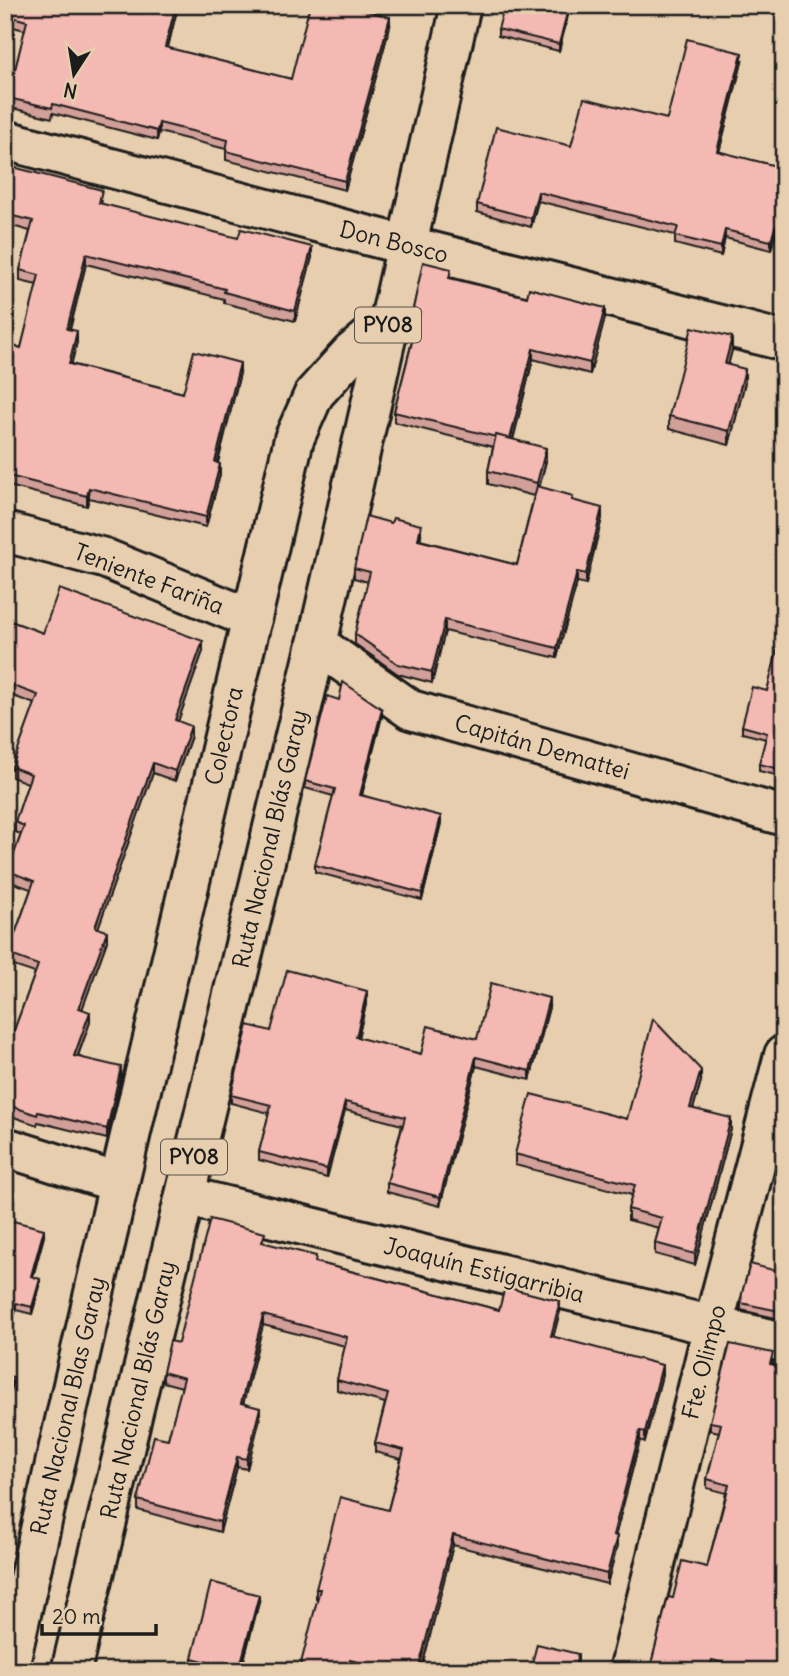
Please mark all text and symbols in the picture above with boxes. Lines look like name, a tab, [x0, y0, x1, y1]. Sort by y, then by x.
north arrow	[38, 38, 108, 108]
text: N	[62, 78, 79, 104]
street label: Don Bosco	[337, 214, 451, 269]
road number: PY08	[355, 308, 421, 342]
street label: Teniente Fariña	[70, 537, 228, 620]
street label: Colectora	[198, 684, 249, 788]
street label: Ruta Nacional Blás Garay	[226, 707, 313, 971]
street label: Capitán Demattei	[451, 708, 633, 785]
road number: PY08	[161, 1140, 227, 1174]
street label: Joaquín Estigarribia	[381, 1231, 587, 1308]
street label: Ruta Nacional Blás Garay	[94, 1258, 181, 1522]
street label: Ruta Nacional Blas Garay	[24, 1274, 111, 1538]
street label: Fte. Olimpo	[675, 1302, 732, 1422]
scale bar	[42, 1592, 156, 1636]
text: 20 m	[52, 1603, 101, 1630]

